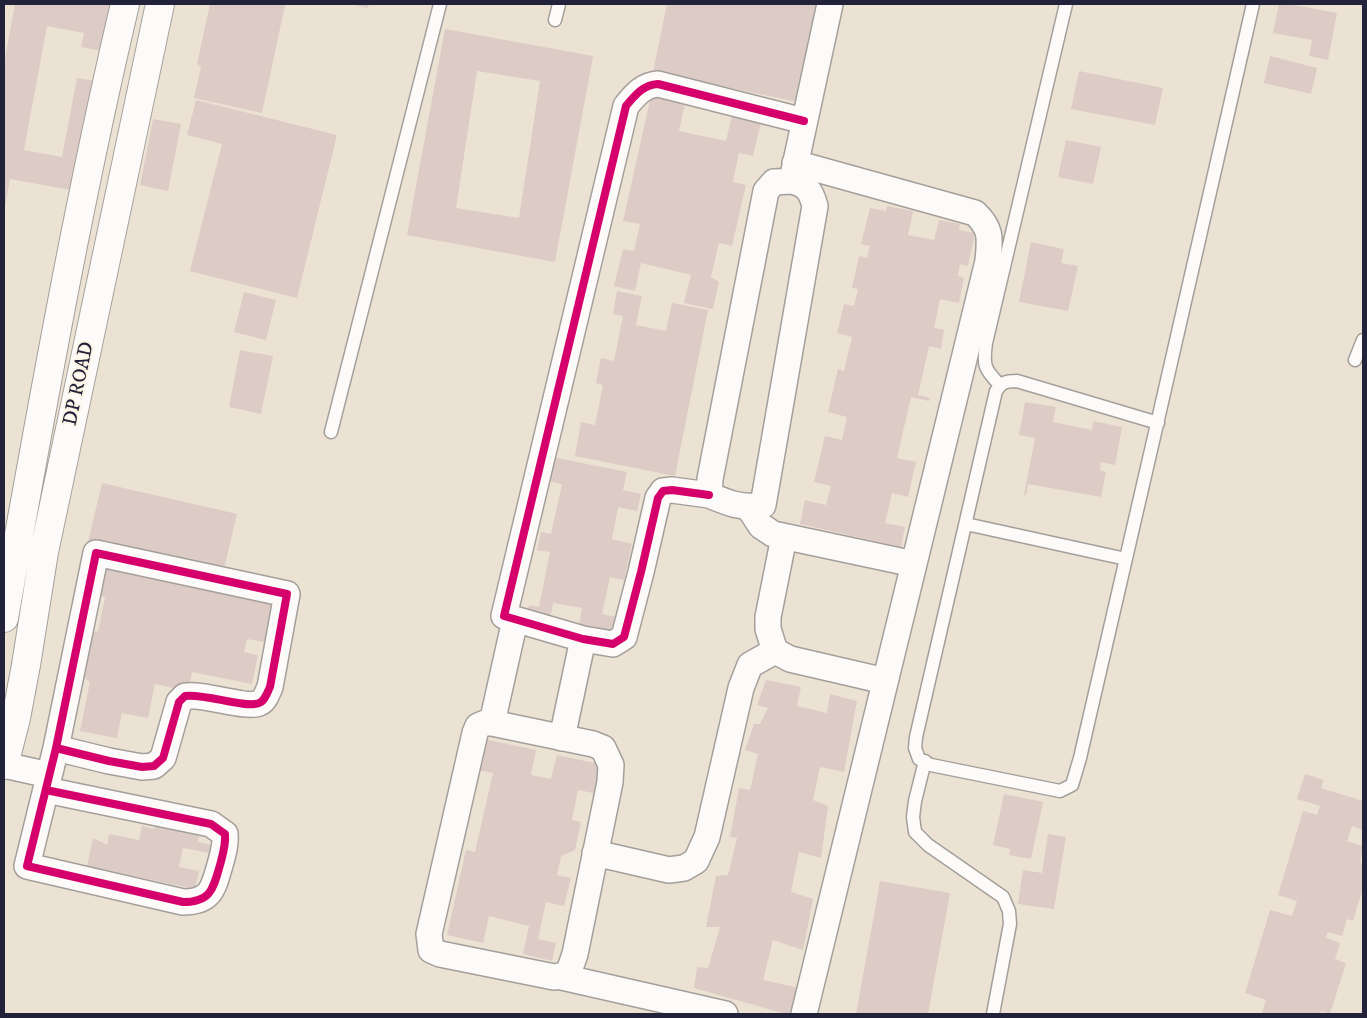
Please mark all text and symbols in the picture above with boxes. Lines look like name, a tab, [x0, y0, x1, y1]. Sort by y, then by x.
street label: DP ROAD	[59, 340, 101, 428]

